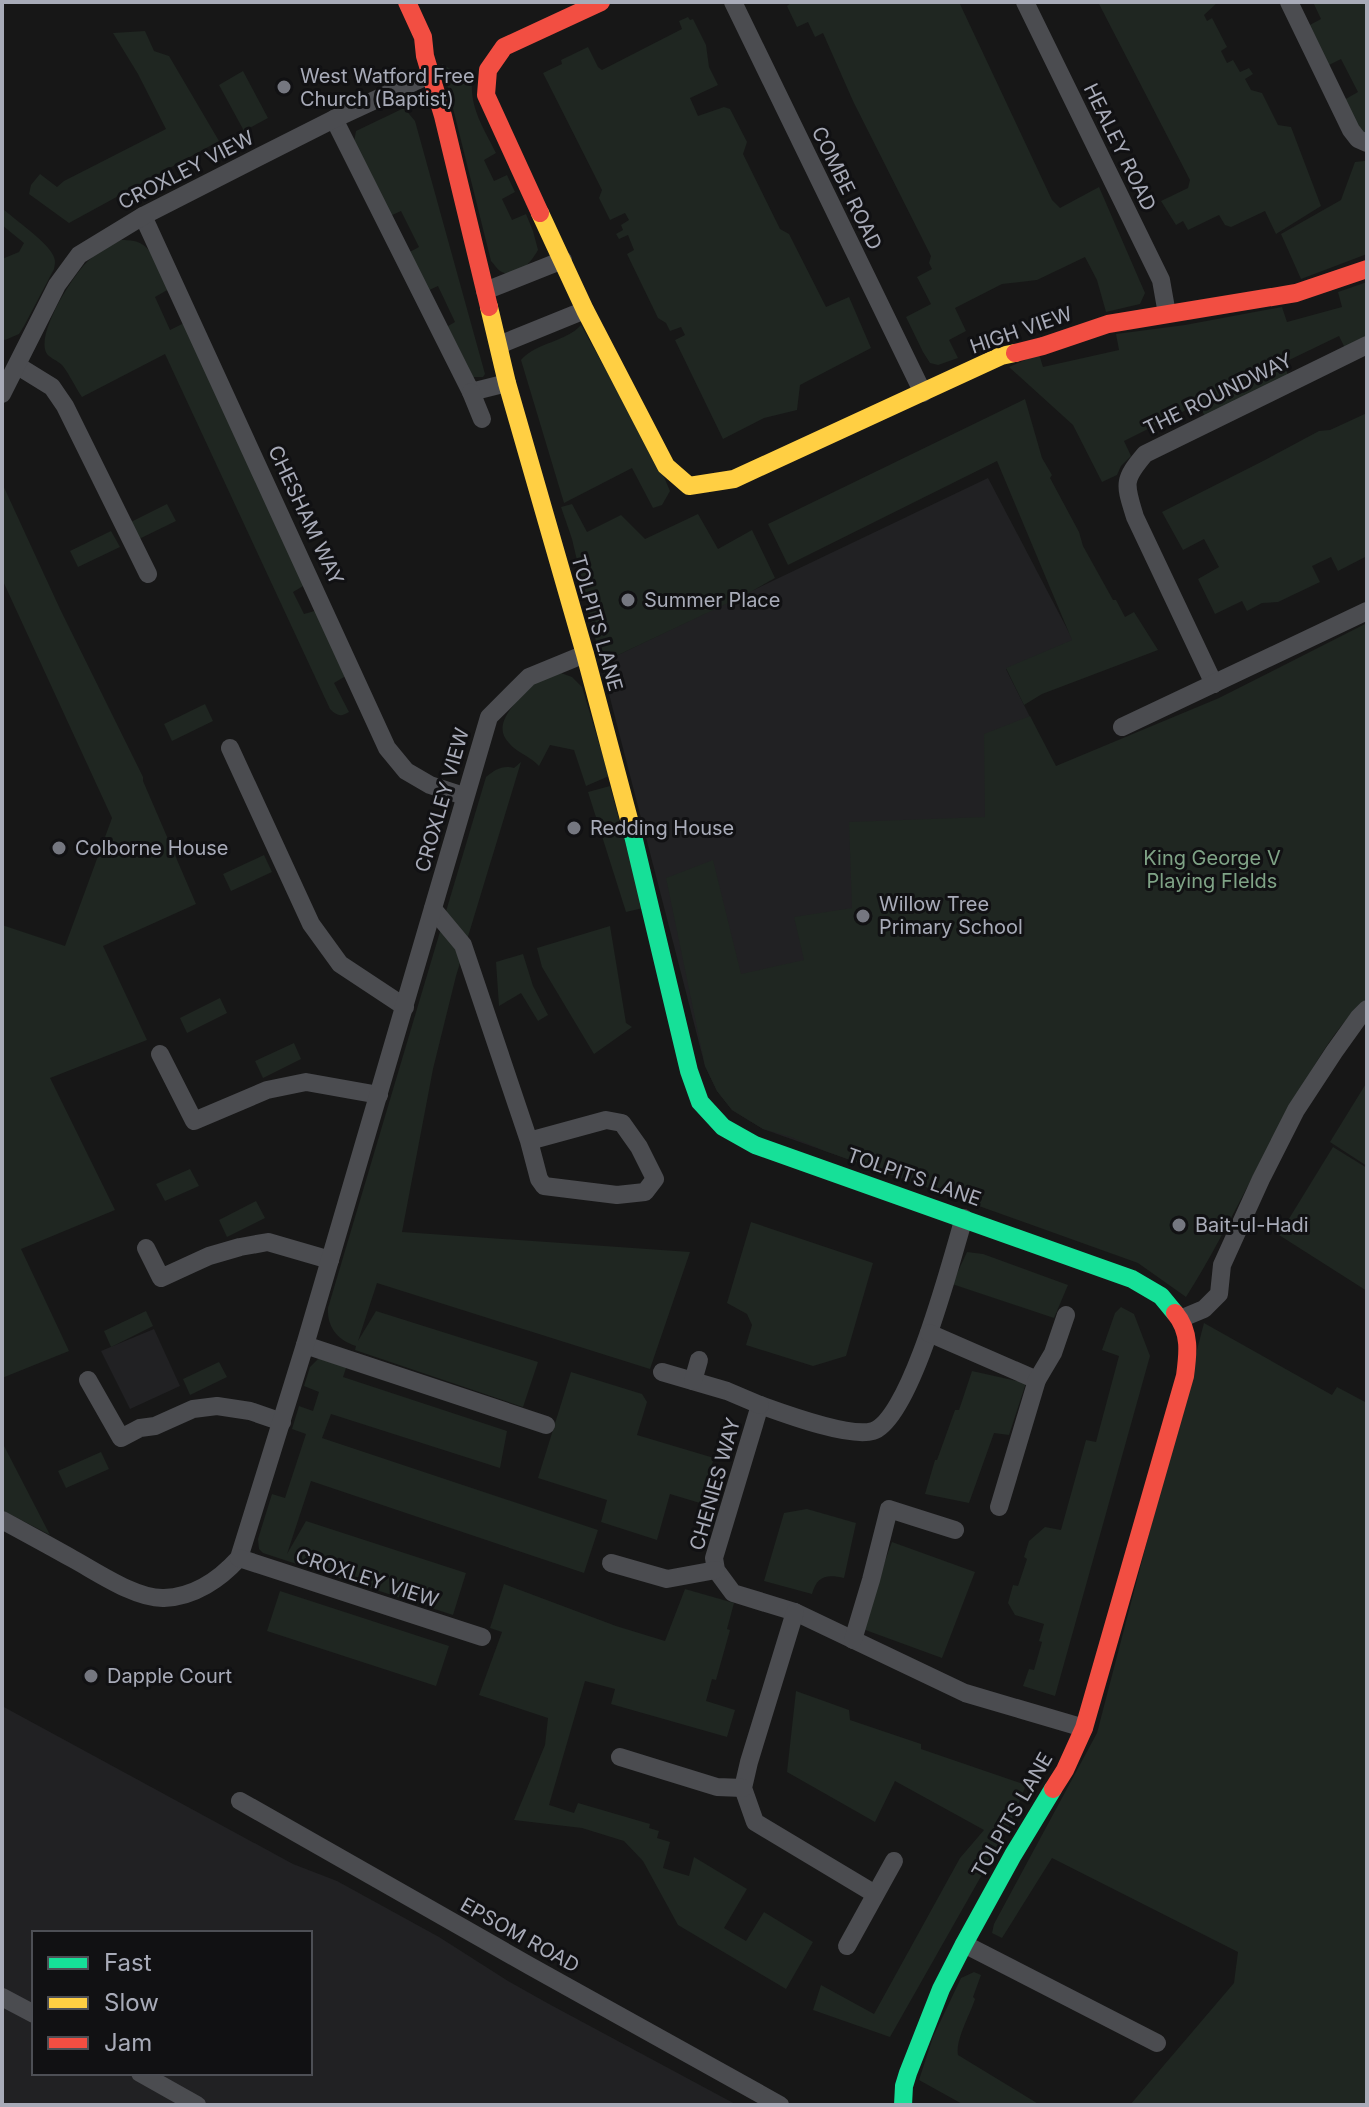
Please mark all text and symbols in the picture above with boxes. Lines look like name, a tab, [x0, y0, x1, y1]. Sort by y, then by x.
place label: West Watford Free Church (Baptist)	[300, 64, 475, 111]
marker: West Watford Free Church (Baptist)	[275, 78, 293, 96]
street label: HEALEY ROAD	[1079, 79, 1161, 215]
street label: COMBE ROAD	[807, 122, 887, 254]
street label: CROXLEY VIEW	[114, 125, 258, 215]
street label: HIGH VIEW	[967, 301, 1076, 359]
street label: THE ROUNDWAY	[1140, 347, 1297, 440]
street label: CHESHAM WAY	[263, 441, 349, 589]
street label: TOLPITS LANE	[566, 552, 628, 694]
place label: Summer Place	[644, 588, 780, 612]
marker: Summer Place	[619, 591, 637, 609]
street label: CROXLEY VIEW	[410, 725, 474, 875]
place label: Redding House	[590, 816, 734, 840]
marker: Redding House	[565, 819, 583, 837]
place label: Colborne House	[75, 836, 229, 860]
marker: Colborne House	[50, 839, 68, 857]
park label: King George V Playing FIelds	[1143, 846, 1281, 893]
place label: Willow Tree Primary School	[879, 892, 1023, 939]
marker: Willow Tree Primary School	[854, 907, 872, 925]
street label: TOLPITS LANE	[844, 1143, 984, 1211]
place label: Bait-ul-Hadi	[1195, 1213, 1309, 1237]
marker: Bait-ul-Hadi	[1170, 1216, 1188, 1234]
street label: CHENIES WAY	[685, 1414, 746, 1553]
street label: CROXLEY VIEW	[292, 1544, 442, 1613]
place label: Dapple Court	[107, 1664, 233, 1688]
marker: Dapple Court	[82, 1667, 100, 1685]
street label: TOLPITS LANE	[966, 1748, 1058, 1882]
street label: EPSOM ROAD	[456, 1892, 584, 1978]
legend	[32, 1931, 312, 2075]
text: Fast	[104, 1948, 152, 1977]
text: Slow	[104, 1988, 159, 2017]
text: Jam	[104, 2028, 152, 2057]

